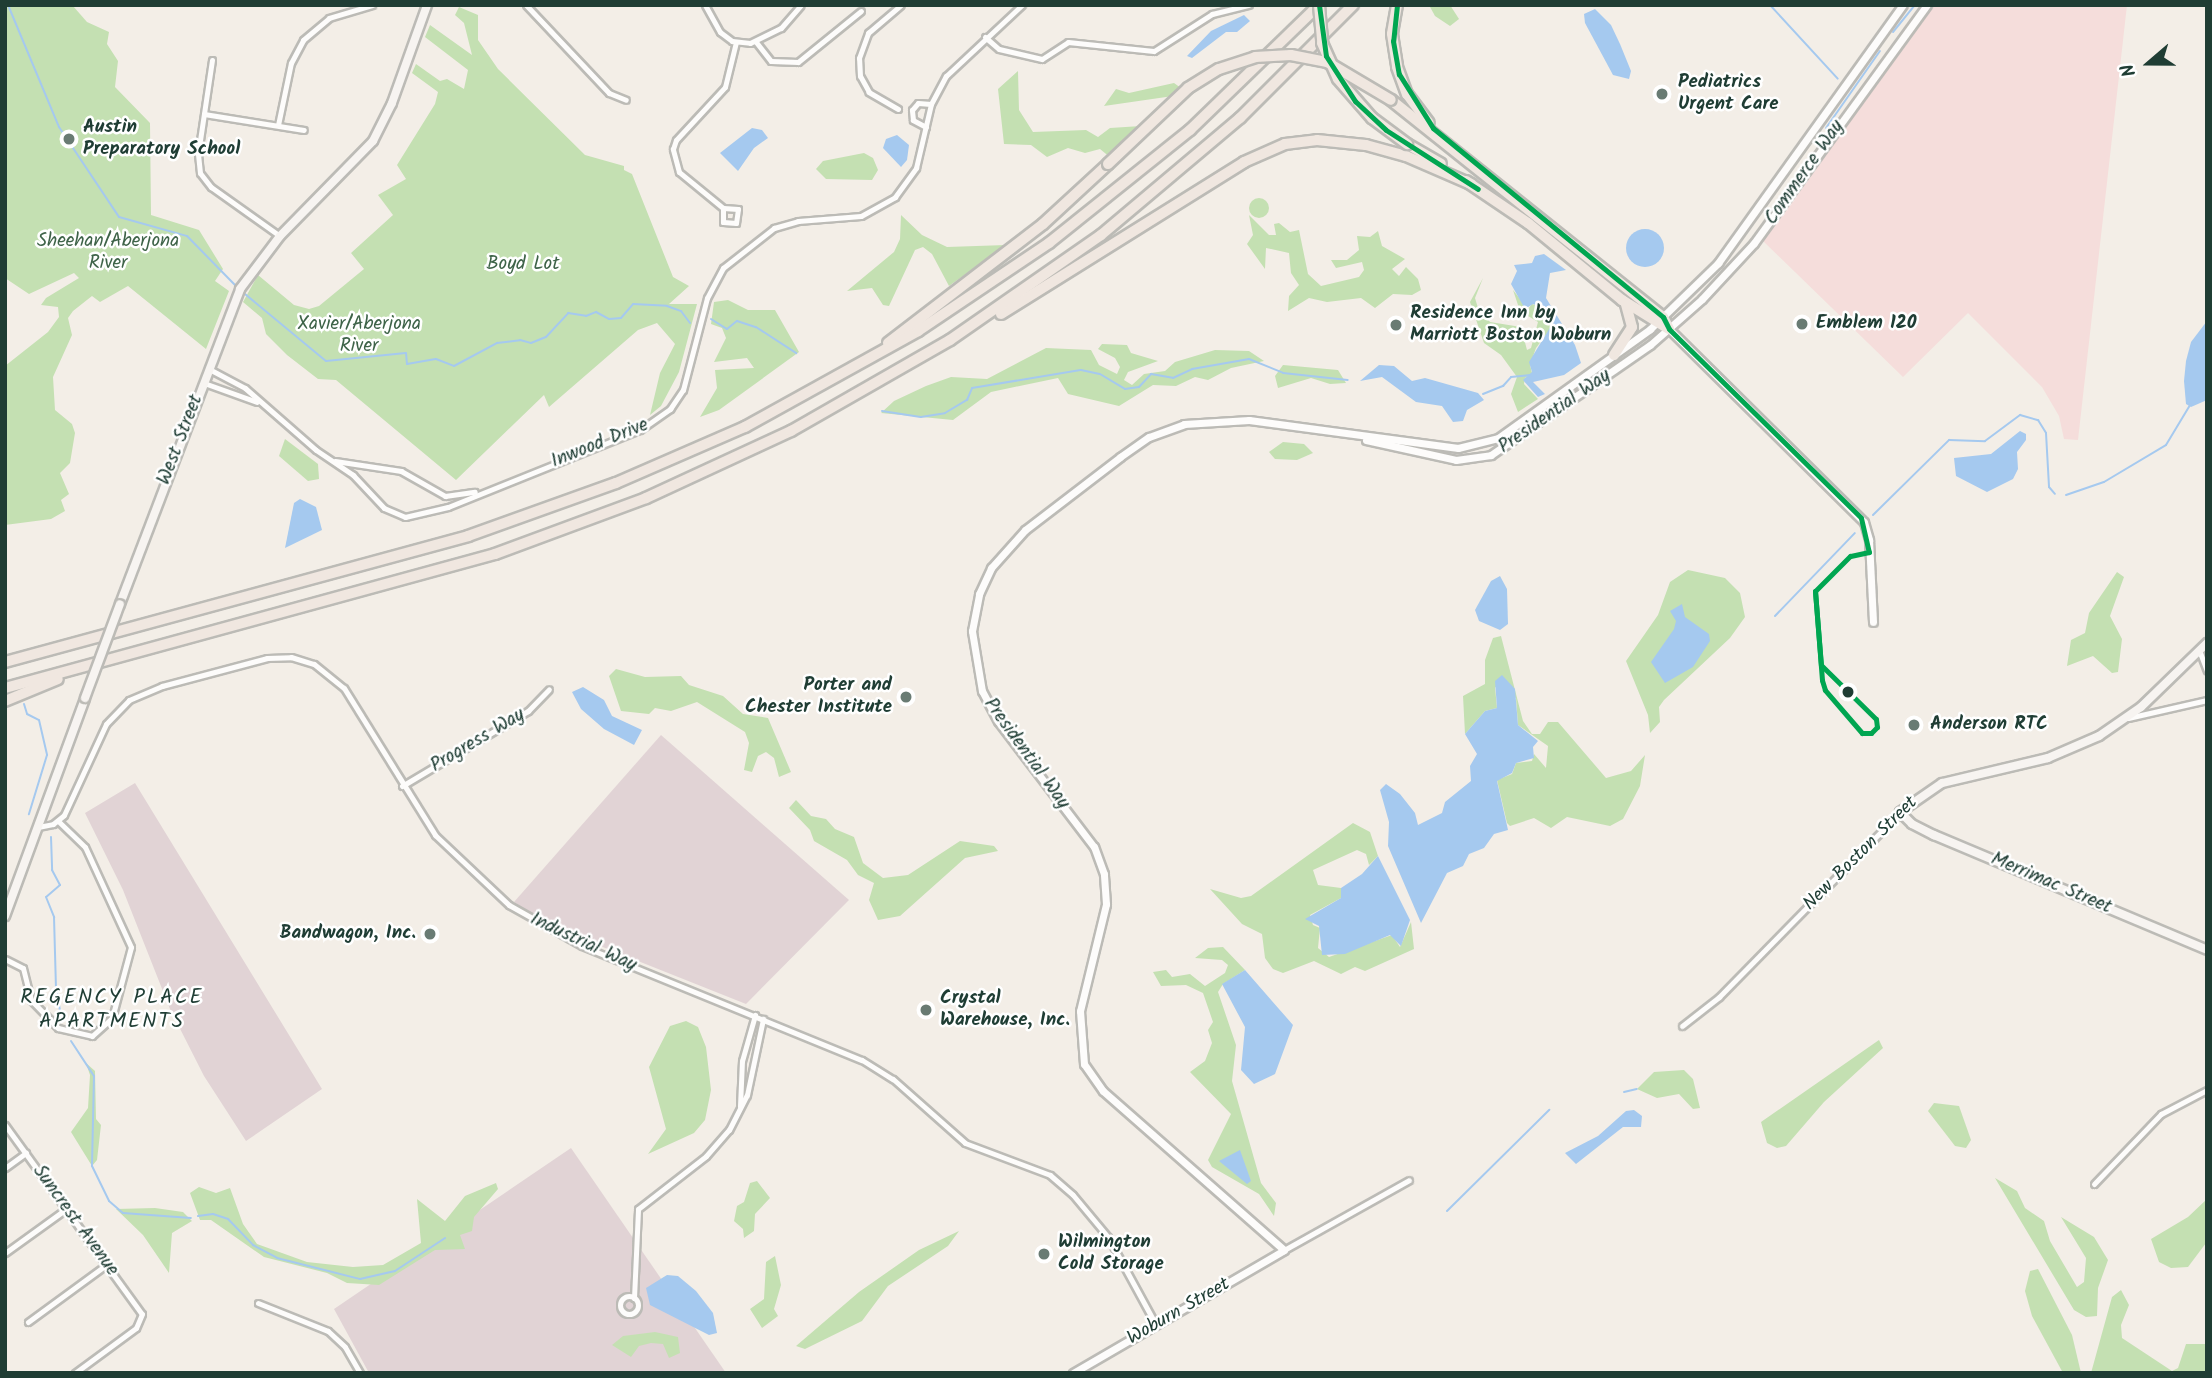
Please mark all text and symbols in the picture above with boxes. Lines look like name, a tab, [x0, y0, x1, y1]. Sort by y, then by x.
north arrow	[2114, 28, 2184, 98]
text: N	[2113, 59, 2145, 81]
place label: Pediatrics Urgent Care	[1678, 72, 1779, 116]
marker: Pediatrics Urgent Care	[1652, 84, 1672, 104]
street label: Commerce Way	[1761, 116, 1849, 230]
place label: Austin Preparatory School	[83, 117, 240, 161]
marker: Austin Preparatory School	[61, 131, 77, 147]
park label: Sheehan/Aberjona River	[37, 231, 179, 275]
park label: Boyd Lot	[486, 254, 560, 276]
place label: Residence Inn by Marriott Boston Woburn	[1410, 303, 1611, 347]
place label: Emblem 120	[1816, 313, 1917, 335]
park label: Xavier/Aberjona River	[297, 314, 421, 358]
marker: Emblem 120	[1794, 316, 1810, 332]
marker: Residence Inn by Marriott Boston Woburn	[1388, 317, 1404, 333]
street label: Presidential Way	[1495, 365, 1615, 459]
street label: West Street	[153, 392, 209, 488]
street label: Inwood Drive	[548, 414, 652, 474]
place label: Porter and Chester Institute	[745, 675, 892, 719]
unlabelled marker	[1841, 685, 1855, 699]
marker: Porter and Chester Institute	[898, 689, 914, 705]
street label: Presidential Way	[978, 694, 1074, 814]
street label: Progress Way	[427, 704, 529, 778]
place label: Anderson RTC	[1930, 714, 2048, 736]
marker: Anderson RTC	[1904, 715, 1924, 735]
street label: New Boston Street	[1799, 792, 1923, 916]
street label: Merrimac Street	[1987, 848, 2115, 920]
street label: Industrial Way	[526, 908, 640, 978]
place label: Bandwagon, Inc.	[280, 923, 416, 945]
marker: Bandwagon, Inc.	[422, 926, 438, 942]
district label: REGENCY PLACE APARTMENTS	[22, 985, 202, 1035]
place label: Crystal Warehouse, Inc.	[940, 988, 1070, 1032]
marker: Crystal Warehouse, Inc.	[918, 1002, 934, 1018]
street label: Suncrest Avenue	[27, 1161, 123, 1281]
place label: Wilmington Cold Storage	[1058, 1232, 1164, 1276]
marker: Wilmington Cold Storage	[1036, 1246, 1052, 1262]
street label: Woburn Street	[1124, 1273, 1234, 1351]

